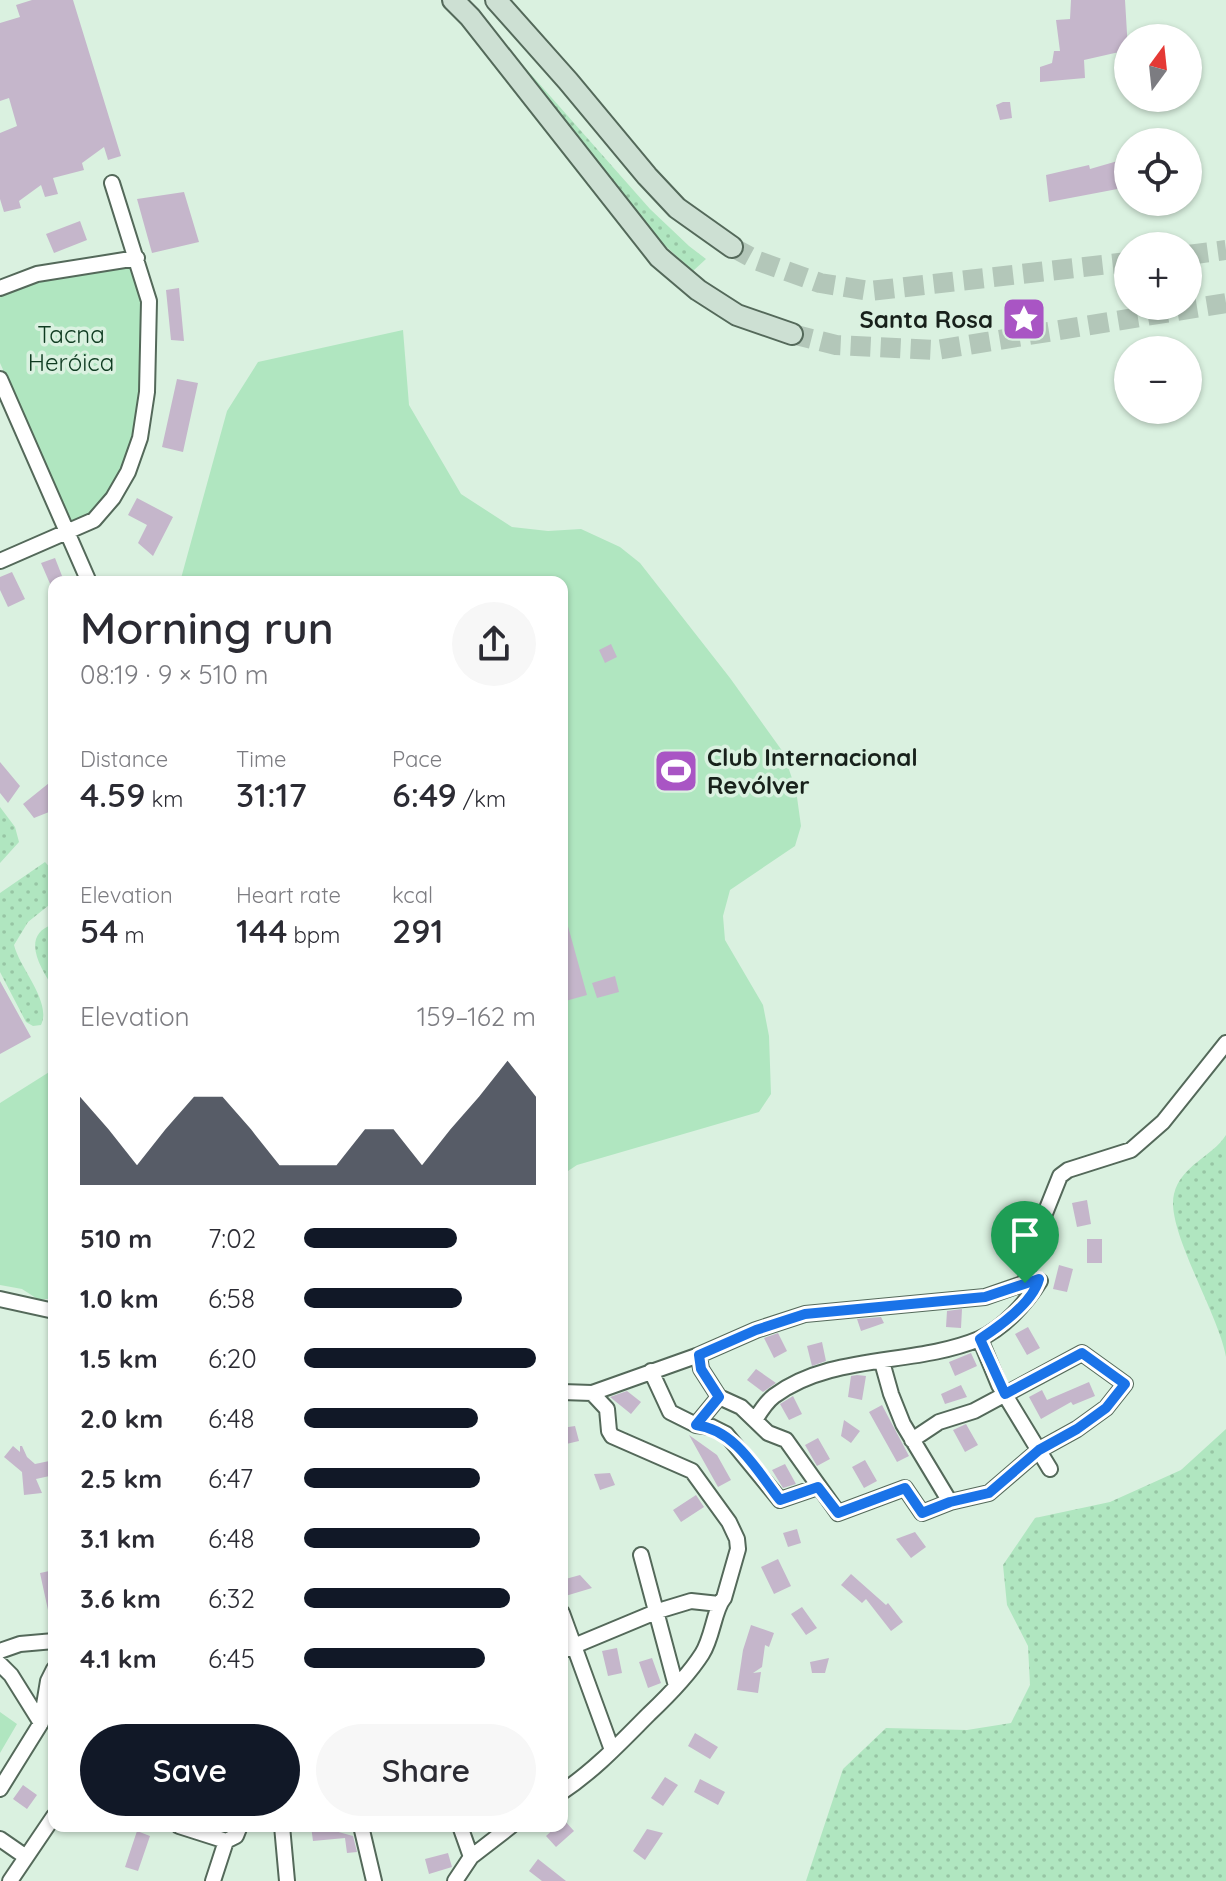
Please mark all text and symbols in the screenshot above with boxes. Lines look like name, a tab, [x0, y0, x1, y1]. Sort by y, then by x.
north arrow	[1114, 24, 1202, 112]
map controls	[1114, 24, 1202, 424]
button: locate	[1114, 128, 1202, 216]
button: +	[1114, 232, 1202, 320]
place icon: Santa Rosa	[1000, 295, 1048, 343]
place label: Santa Rosa	[860, 304, 993, 334]
park label: Tacna Heróica	[28, 319, 114, 377]
button: −	[1114, 336, 1202, 424]
text: Morning run	[80, 600, 334, 655]
button: share	[452, 602, 536, 686]
text: 08:19 · 9 × 510 m	[80, 658, 269, 691]
place label: Club Internacional Revólver	[707, 742, 918, 800]
text: Distance	[80, 745, 168, 773]
text: Time	[236, 745, 287, 773]
text: Pace	[392, 745, 442, 773]
sports icon: Club Internacional Revólver	[652, 747, 700, 795]
text: 4.59	[80, 773, 145, 816]
text: 31:17	[236, 773, 307, 816]
text: 6:49	[392, 773, 457, 816]
text: km	[145, 785, 183, 813]
text: /km	[457, 785, 506, 813]
text: Elevation	[80, 881, 173, 909]
text: Heart rate	[236, 881, 341, 909]
text: kcal	[392, 881, 433, 909]
text: 54	[80, 909, 119, 952]
text: 144	[236, 909, 287, 952]
text: 291	[392, 909, 444, 952]
text: m	[119, 921, 145, 949]
text: bpm	[287, 921, 340, 949]
text: Elevation	[80, 1000, 190, 1033]
text: 159–162 m	[417, 1000, 536, 1033]
pin	[991, 1201, 1059, 1283]
icon: arrive	[1003, 1213, 1047, 1257]
text: 510 m	[80, 1222, 152, 1255]
text: 7:02	[208, 1222, 256, 1255]
text: 1.0 km	[80, 1282, 159, 1315]
text: 6:58	[208, 1282, 255, 1315]
text: 1.5 km	[80, 1342, 158, 1375]
text: 6:20	[208, 1342, 257, 1375]
text: 2.0 km	[80, 1402, 163, 1435]
text: 6:48	[208, 1402, 255, 1435]
text: 2.5 km	[80, 1462, 162, 1495]
text: 6:47	[208, 1462, 253, 1495]
text: 3.1 km	[80, 1522, 155, 1555]
text: 6:48	[208, 1522, 255, 1555]
text: 3.6 km	[80, 1582, 161, 1615]
text: 6:32	[208, 1582, 255, 1615]
text: 4.1 km	[80, 1642, 157, 1675]
text: 6:45	[208, 1642, 255, 1675]
button: Save	[80, 1724, 300, 1816]
button: Share	[316, 1724, 536, 1816]

